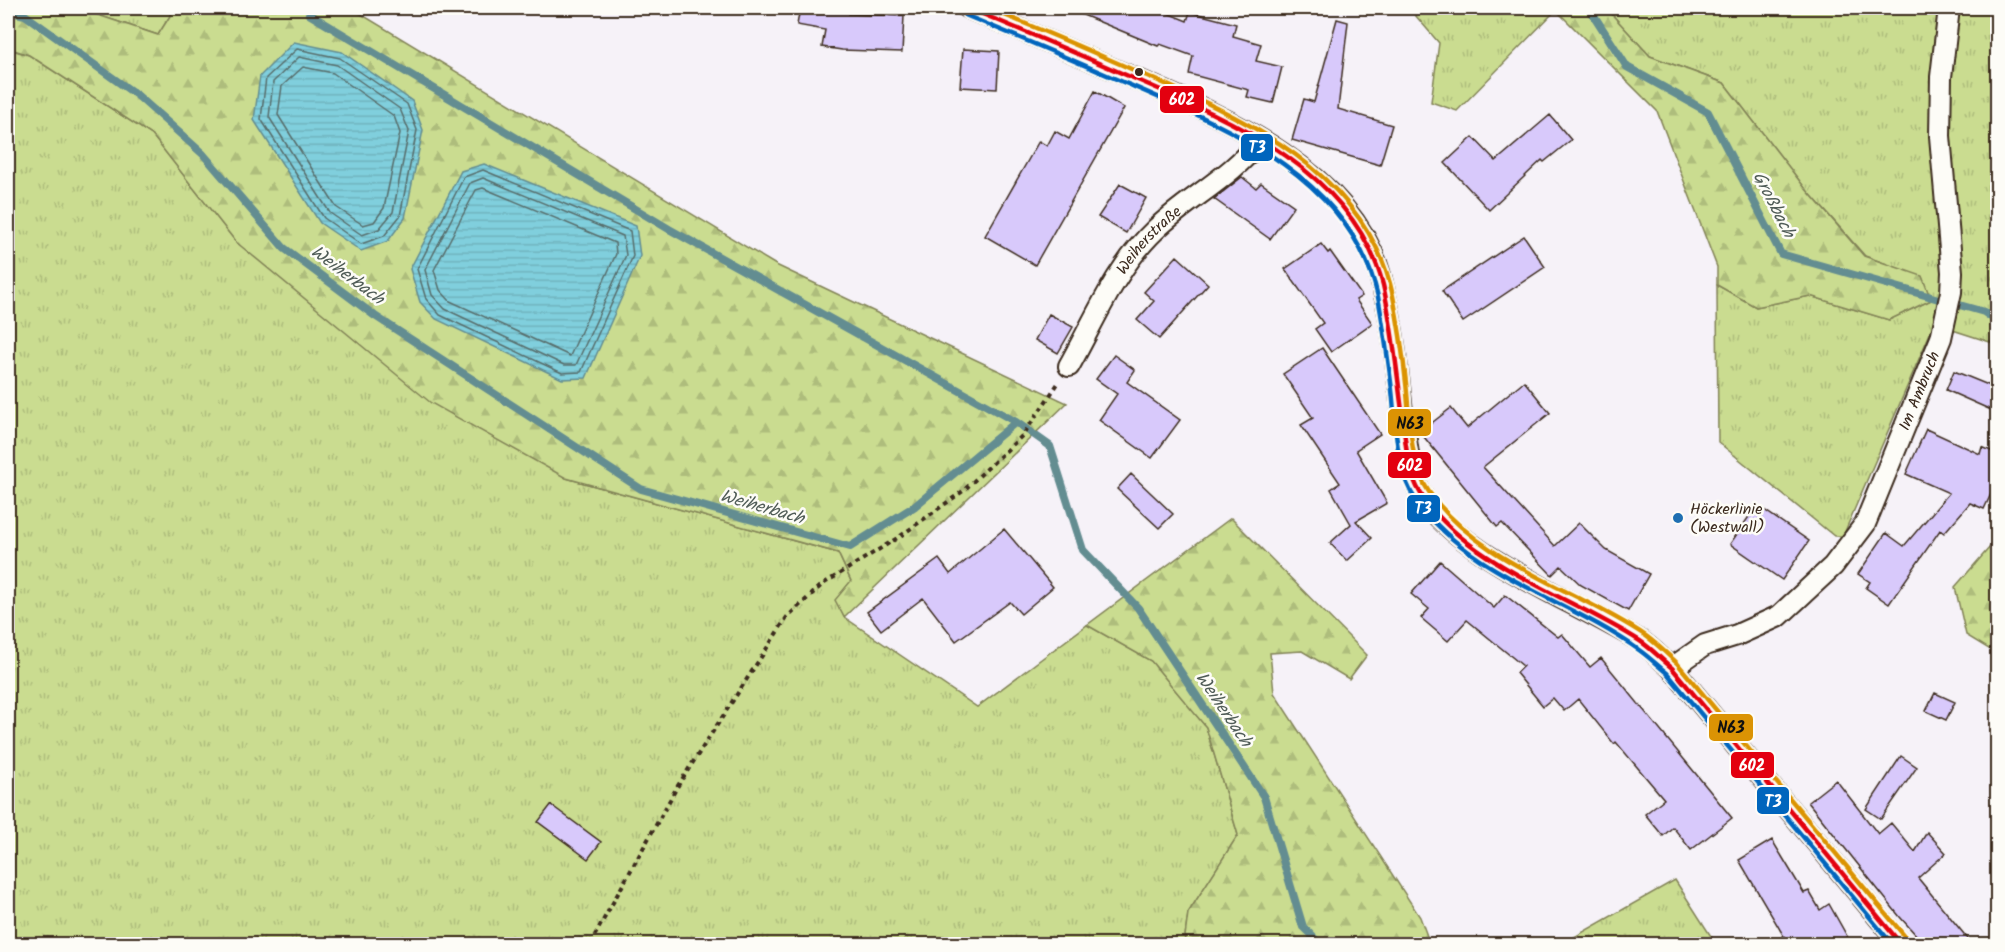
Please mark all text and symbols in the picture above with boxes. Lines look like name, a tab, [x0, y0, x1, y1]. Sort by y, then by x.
unlabelled marker	[1133, 66, 1145, 78]
line badge: 602	[1159, 85, 1205, 114]
text: 602	[1169, 88, 1195, 113]
line badge: T3	[1240, 133, 1274, 162]
text: T3	[1248, 136, 1266, 161]
water label: Großbach	[1744, 167, 1803, 244]
street label: Weiherstraße	[1110, 199, 1187, 280]
water label: Weiherbach	[304, 239, 391, 314]
street label: Im Ambruch	[1892, 347, 1947, 434]
line badge: N63	[1387, 408, 1432, 437]
text: N63	[1396, 412, 1424, 437]
line badge: 602	[1387, 451, 1432, 479]
text: 602	[1397, 454, 1423, 479]
water label: Weiherbach	[717, 482, 808, 534]
line badge: T3	[1406, 494, 1441, 523]
text: T3	[1414, 497, 1432, 522]
place label: Höckerlinie (Westwall)	[1690, 497, 1765, 540]
marker: Höckerlinie (Westwall)	[1671, 511, 1685, 525]
water label: Weiherbach	[1187, 666, 1260, 755]
line badge: N63	[1708, 713, 1754, 742]
text: N63	[1717, 716, 1745, 741]
line badge: 602	[1730, 751, 1775, 779]
text: 602	[1739, 754, 1765, 779]
line badge: T3	[1756, 786, 1790, 815]
text: T3	[1764, 790, 1782, 815]

